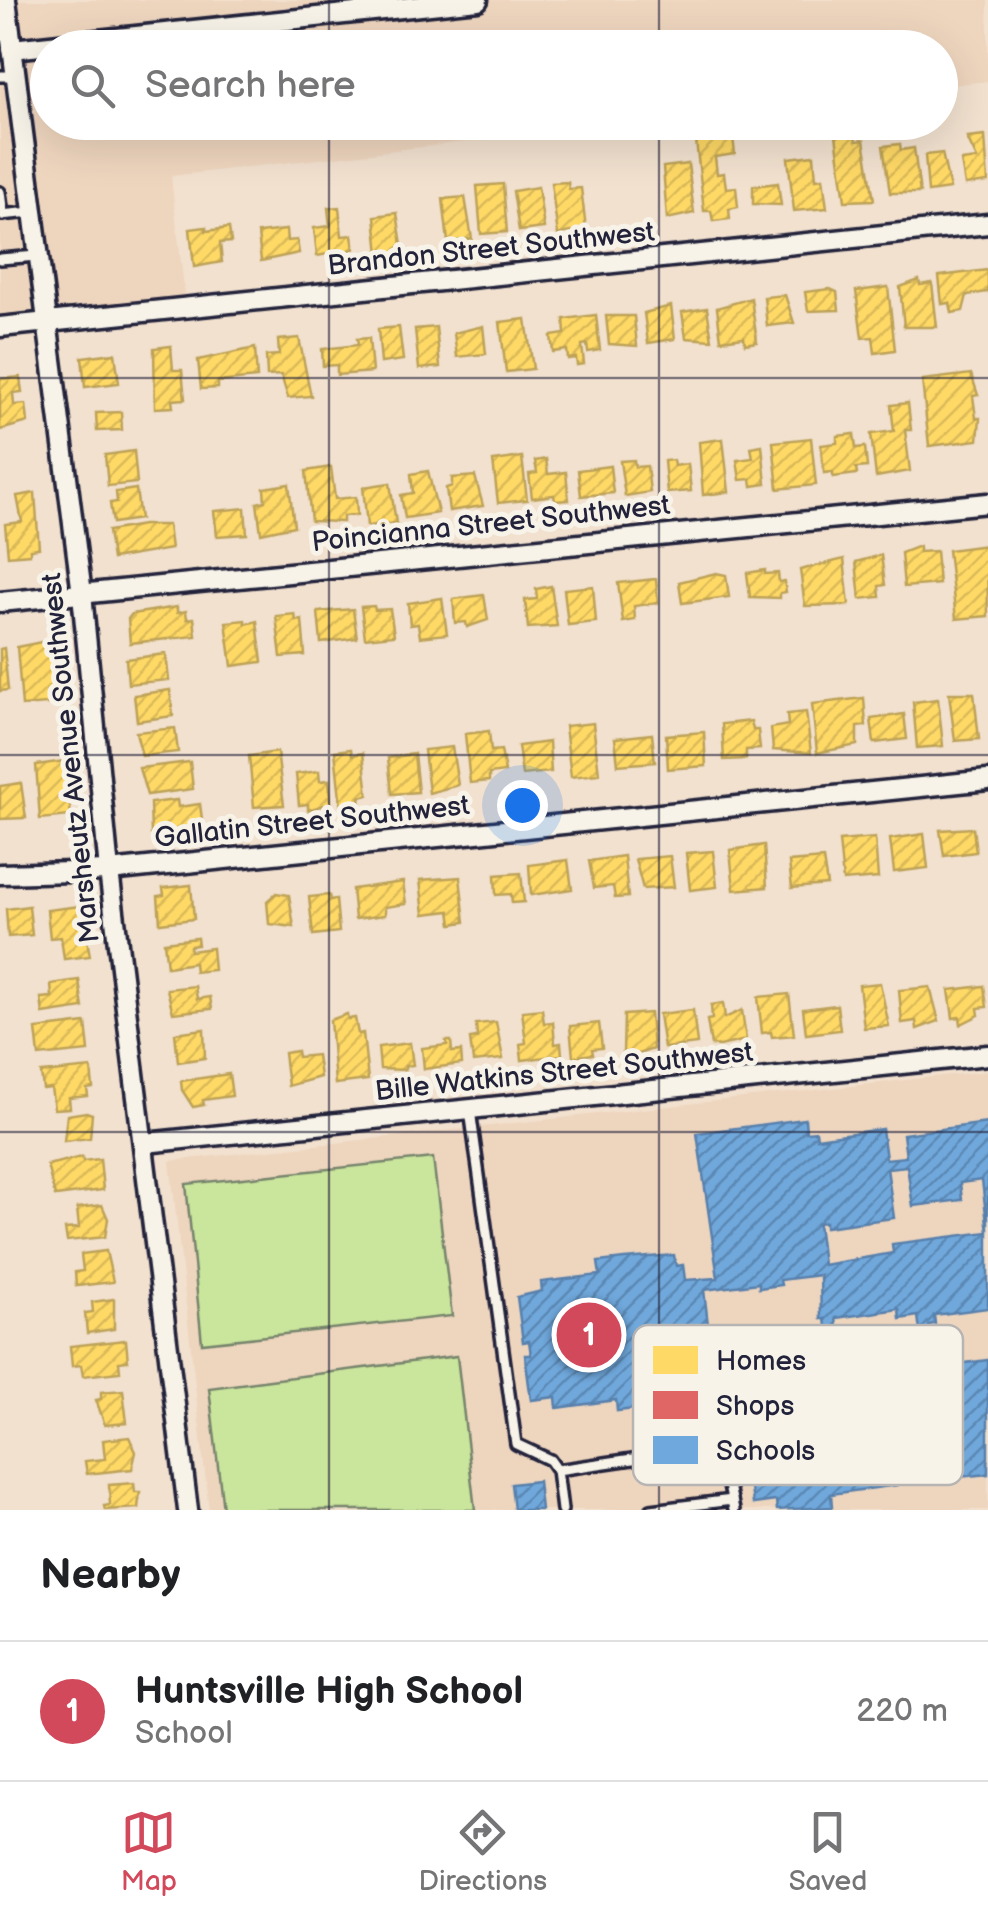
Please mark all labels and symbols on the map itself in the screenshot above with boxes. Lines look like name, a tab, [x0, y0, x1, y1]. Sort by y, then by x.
street label: Brandon Street Southwest	[326, 215, 657, 283]
street label: Poincianna Street Southwest	[310, 489, 672, 559]
street label: Marsheutz Avenue Southwest	[35, 571, 107, 945]
your location	[497, 780, 548, 831]
street label: Gallatin Street Southwest	[153, 789, 471, 855]
street label: Bille Watkins Street Southwest	[373, 1036, 755, 1108]
pin: 1	[556, 1298, 622, 1372]
legend	[633, 1325, 963, 1485]
text: Homes	[716, 1345, 806, 1378]
text: Shops	[716, 1390, 795, 1423]
text: Schools	[716, 1435, 815, 1468]

